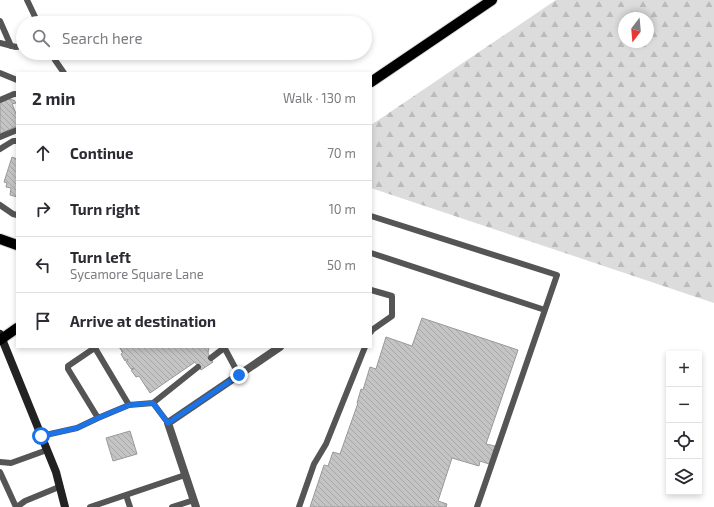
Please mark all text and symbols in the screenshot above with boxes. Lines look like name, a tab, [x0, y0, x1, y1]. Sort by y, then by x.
north arrow	[618, 12, 654, 48]
search box	[16, 16, 372, 60]
icon: search	[30, 27, 52, 49]
text: Search here	[62, 29, 143, 47]
text: 2 min	[32, 88, 75, 108]
text: Walk · 130 m	[283, 90, 356, 106]
icon: ahead	[32, 142, 54, 164]
text: Continue	[70, 144, 133, 162]
text: 70 m	[327, 145, 356, 161]
icon: right	[32, 198, 54, 220]
text: Turn right	[70, 200, 140, 218]
text: 10 m	[329, 201, 356, 217]
text: Turn left	[70, 248, 131, 266]
icon: left	[32, 254, 54, 276]
text: 50 m	[327, 257, 356, 273]
text: Sycamore Square Lane	[70, 266, 204, 282]
icon: arrive	[32, 310, 54, 332]
text: Arrive at destination	[70, 312, 216, 330]
map controls	[666, 351, 702, 495]
button: +	[666, 351, 702, 387]
route end	[230, 366, 248, 384]
button: −	[666, 387, 702, 423]
button: locate	[666, 423, 702, 459]
route start	[32, 427, 50, 445]
button: layers	[666, 459, 702, 495]

